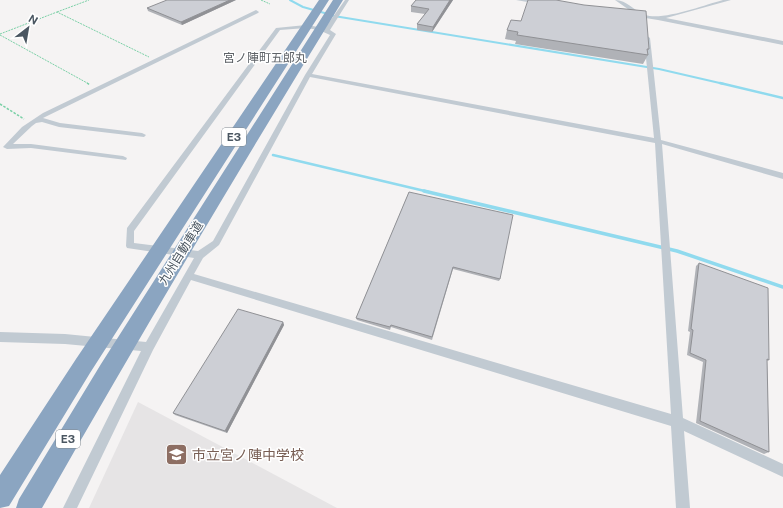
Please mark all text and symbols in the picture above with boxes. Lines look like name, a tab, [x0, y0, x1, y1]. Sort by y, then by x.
north arrow	[8, 8, 48, 48]
text: N	[26, 12, 40, 27]
district label: 宮ノ陣町五郎丸	[223, 51, 307, 65]
road number: E3	[222, 128, 246, 146]
street label: 九州自動車道	[156, 219, 206, 287]
road number: E3	[56, 430, 80, 448]
school or university icon: 市立宮ノ陣中学校	[163, 442, 189, 468]
place label: 市立宮ノ陣中学校	[192, 447, 304, 463]

